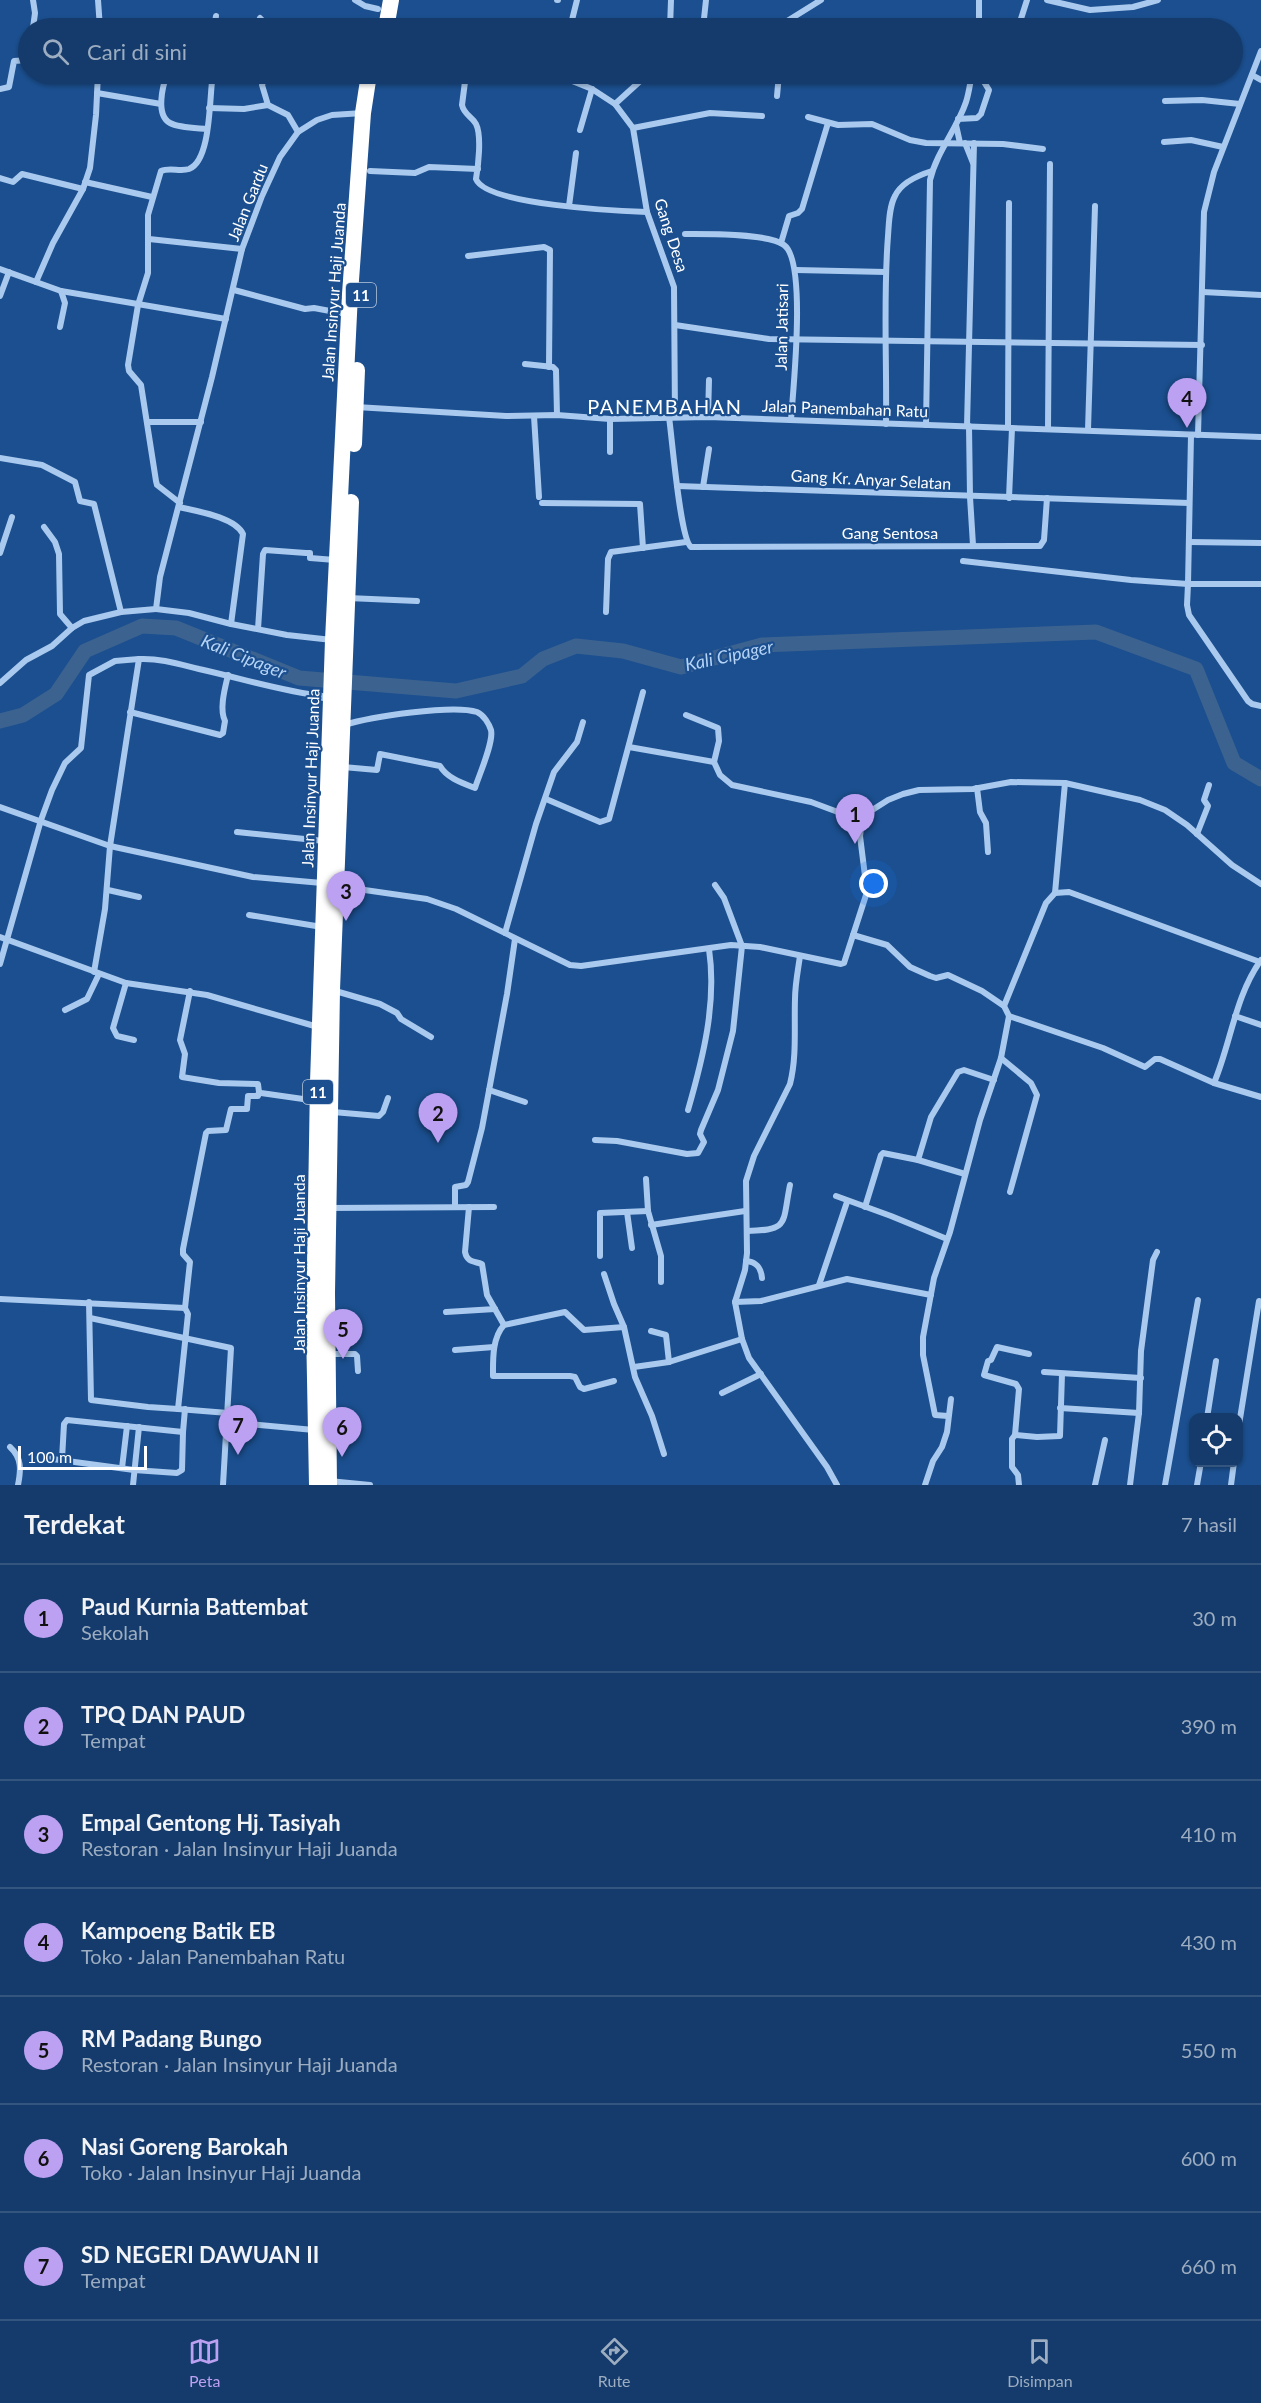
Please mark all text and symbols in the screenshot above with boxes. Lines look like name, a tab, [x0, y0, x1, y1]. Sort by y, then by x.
search box	[18, 18, 1243, 84]
icon: search	[39, 35, 72, 68]
text: Cari di sini	[87, 38, 187, 65]
street label: Jalan Gardu	[223, 160, 271, 244]
street label: Gang Desa	[651, 196, 693, 274]
street label: Jalan Insinyur Haji Juanda	[317, 202, 349, 382]
road number: 11	[346, 283, 376, 307]
street label: Jalan Jatisari	[771, 283, 791, 371]
pin: 4	[1168, 378, 1206, 428]
district label: PANEMBAHAN	[587, 394, 743, 418]
street label: Jalan Panembahan Ratu	[762, 396, 928, 420]
street label: Gang Kr. Anyar Selatan	[790, 465, 952, 493]
street label: Gang Sentosa	[842, 523, 938, 542]
water label: Kali Cipager	[198, 629, 290, 683]
water label: Kali Cipager	[683, 635, 776, 675]
street label: Jalan Insinyur Haji Juanda	[297, 688, 323, 868]
pin: 1	[836, 794, 874, 844]
your location	[859, 869, 888, 898]
pin: 3	[326, 872, 366, 921]
road number: 11	[303, 1080, 333, 1104]
pin: 2	[418, 1094, 458, 1143]
street label: Jalan Insinyur Haji Juanda	[289, 1174, 308, 1354]
pin: 5	[324, 1310, 362, 1359]
pin: 7	[218, 1406, 258, 1455]
pin: 6	[322, 1408, 362, 1457]
map controls	[1189, 1413, 1243, 1467]
button: locate	[1189, 1413, 1243, 1467]
scale bar	[18, 1443, 147, 1470]
text: 100 m	[27, 1447, 72, 1466]
text: Terdekat	[24, 1508, 125, 1540]
text: 7 hasil	[1181, 1512, 1237, 1536]
text: Paud Kurnia Battembat	[81, 1593, 308, 1620]
text: 1	[38, 1606, 49, 1630]
text: 30 m	[1192, 1606, 1237, 1630]
text: Sekolah	[81, 1620, 149, 1644]
text: TPQ DAN PAUD	[81, 1701, 245, 1728]
text: 2	[38, 1714, 49, 1738]
text: 390 m	[1181, 1714, 1237, 1738]
text: Tempat	[81, 1728, 146, 1752]
text: Empal Gentong Hj. Tasiyah	[81, 1809, 341, 1836]
text: 3	[38, 1822, 49, 1846]
text: 410 m	[1181, 1822, 1237, 1846]
text: Restoran · Jalan Insinyur Haji Juanda	[81, 1836, 398, 1860]
text: Kampoeng Batik EB	[81, 1917, 276, 1944]
text: 4	[38, 1930, 49, 1954]
text: 430 m	[1181, 1930, 1237, 1954]
text: Toko · Jalan Panembahan Ratu	[81, 1944, 345, 1968]
text: RM Padang Bungo	[81, 2025, 262, 2052]
text: 5	[38, 2038, 49, 2062]
text: 550 m	[1181, 2038, 1237, 2062]
text: Restoran · Jalan Insinyur Haji Juanda	[81, 2052, 398, 2076]
text: Nasi Goreng Barokah	[81, 2133, 288, 2160]
text: 6	[38, 2146, 49, 2170]
text: 600 m	[1181, 2146, 1237, 2170]
text: Toko · Jalan Insinyur Haji Juanda	[81, 2160, 361, 2184]
text: SD NEGERI DAWUAN II	[81, 2241, 319, 2268]
text: 7	[38, 2254, 49, 2278]
text: 660 m	[1181, 2254, 1237, 2278]
text: Tempat	[81, 2268, 146, 2292]
tab: Peta	[188, 2335, 221, 2390]
tab: Rute	[598, 2335, 631, 2390]
tab: Disimpan	[1007, 2335, 1073, 2390]

